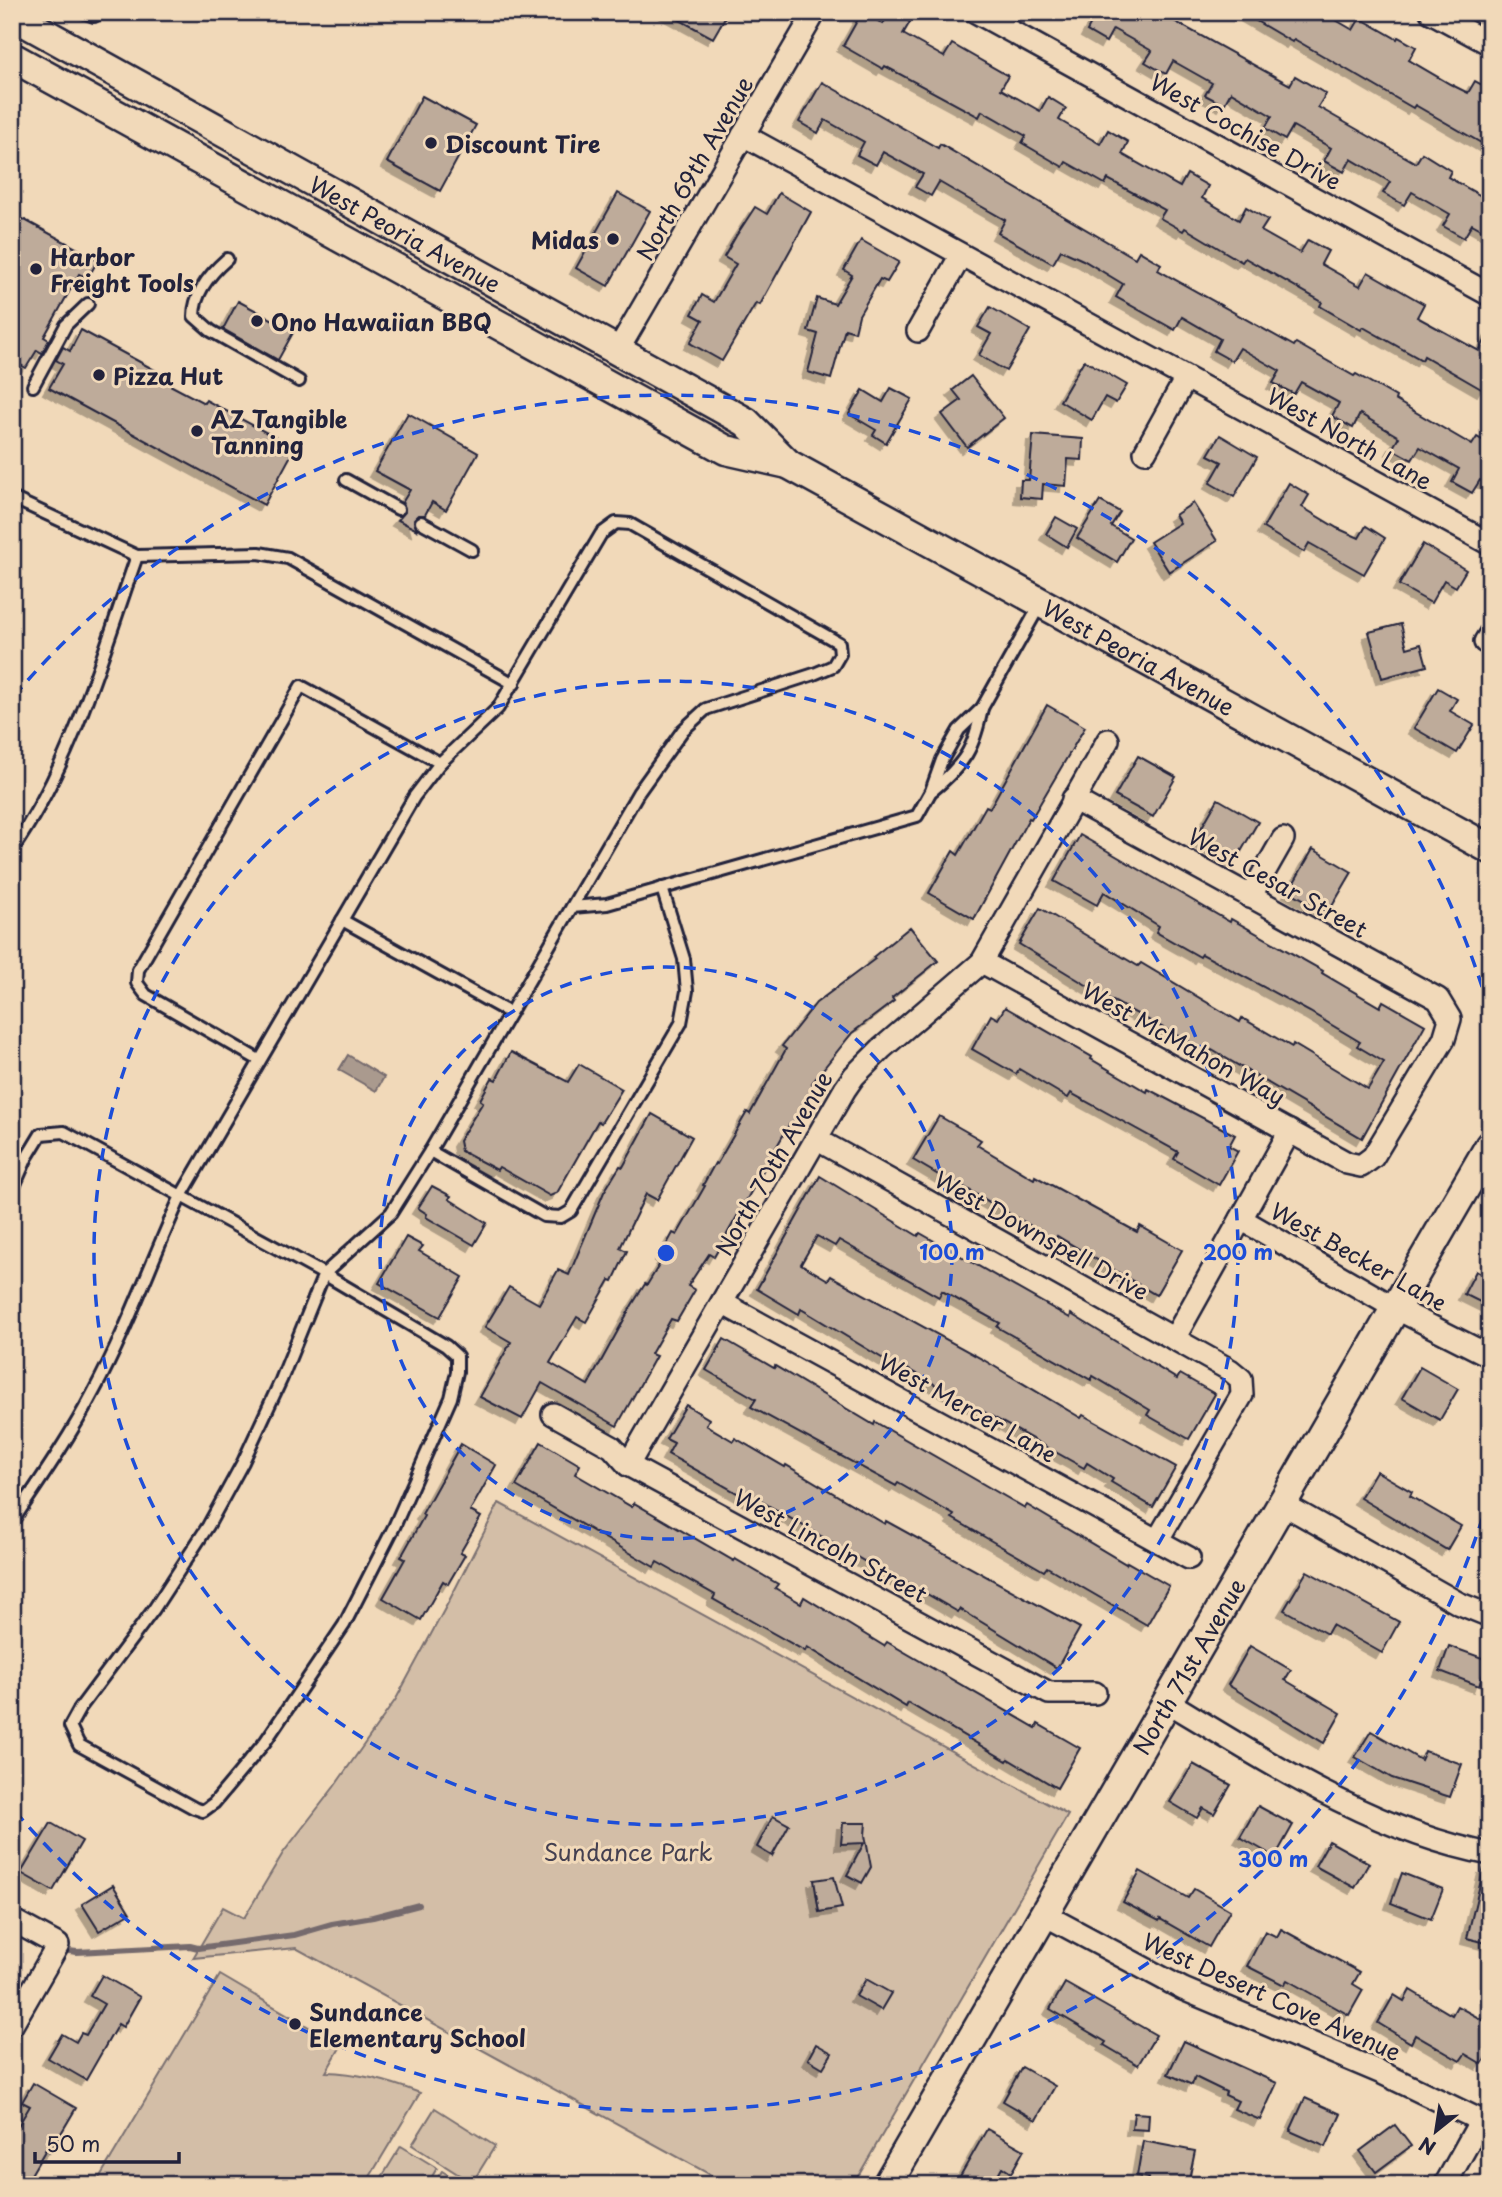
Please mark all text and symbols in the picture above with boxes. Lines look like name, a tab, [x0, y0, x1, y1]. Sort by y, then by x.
street label: West Cochise Drive	[1144, 64, 1348, 198]
street label: North 69th Avenue	[627, 69, 761, 267]
place label: Discount Tire	[445, 126, 601, 161]
marker: Discount Tire	[423, 135, 439, 151]
street label: West Peoria Avenue	[303, 166, 508, 300]
place label: Midas	[531, 222, 599, 257]
marker: Midas	[605, 231, 621, 247]
place label: Harbor Freight Tools	[50, 239, 194, 300]
marker: Harbor Freight Tools	[28, 261, 44, 277]
place label: Ono Hawaiian BBQ	[271, 304, 492, 339]
marker: Ono Hawaiian BBQ	[249, 313, 265, 329]
place label: Pizza Hut	[113, 358, 223, 393]
marker: Pizza Hut	[91, 367, 107, 383]
street label: West North Lane	[1261, 378, 1439, 498]
place label: AZ Tangible Tanning	[211, 401, 348, 462]
marker: AZ Tangible Tanning	[189, 423, 205, 439]
street label: West Peoria Avenue	[1037, 590, 1241, 723]
street label: West Cesar Street	[1182, 818, 1374, 946]
street label: West McMahon Way	[1076, 973, 1292, 1113]
street label: North 70th Avenue	[706, 1064, 840, 1262]
street label: West Downspell Drive	[928, 1161, 1156, 1309]
street label: West Becker Lane	[1264, 1193, 1454, 1319]
text: 100 m	[919, 1235, 985, 1267]
text: 200 m	[1203, 1235, 1273, 1267]
centre of rings	[654, 1241, 678, 1265]
street label: West Mercer Lane	[873, 1344, 1063, 1470]
street label: West Lincoln Street	[728, 1479, 934, 1611]
street label: North 71st Avenue	[1123, 1571, 1253, 1761]
park label: Sundance Park	[543, 1834, 713, 1869]
text: 300 m	[1238, 1842, 1308, 1874]
street label: West Desert Cove Avenue	[1137, 1923, 1407, 2069]
place label: Sundance Elementary School	[309, 1994, 526, 2055]
marker: Sundance Elementary School	[287, 2016, 303, 2032]
north arrow	[1400, 2096, 1470, 2166]
scale bar	[35, 2120, 178, 2164]
text: 50 m	[46, 2127, 100, 2159]
text: N	[1413, 2131, 1441, 2162]

